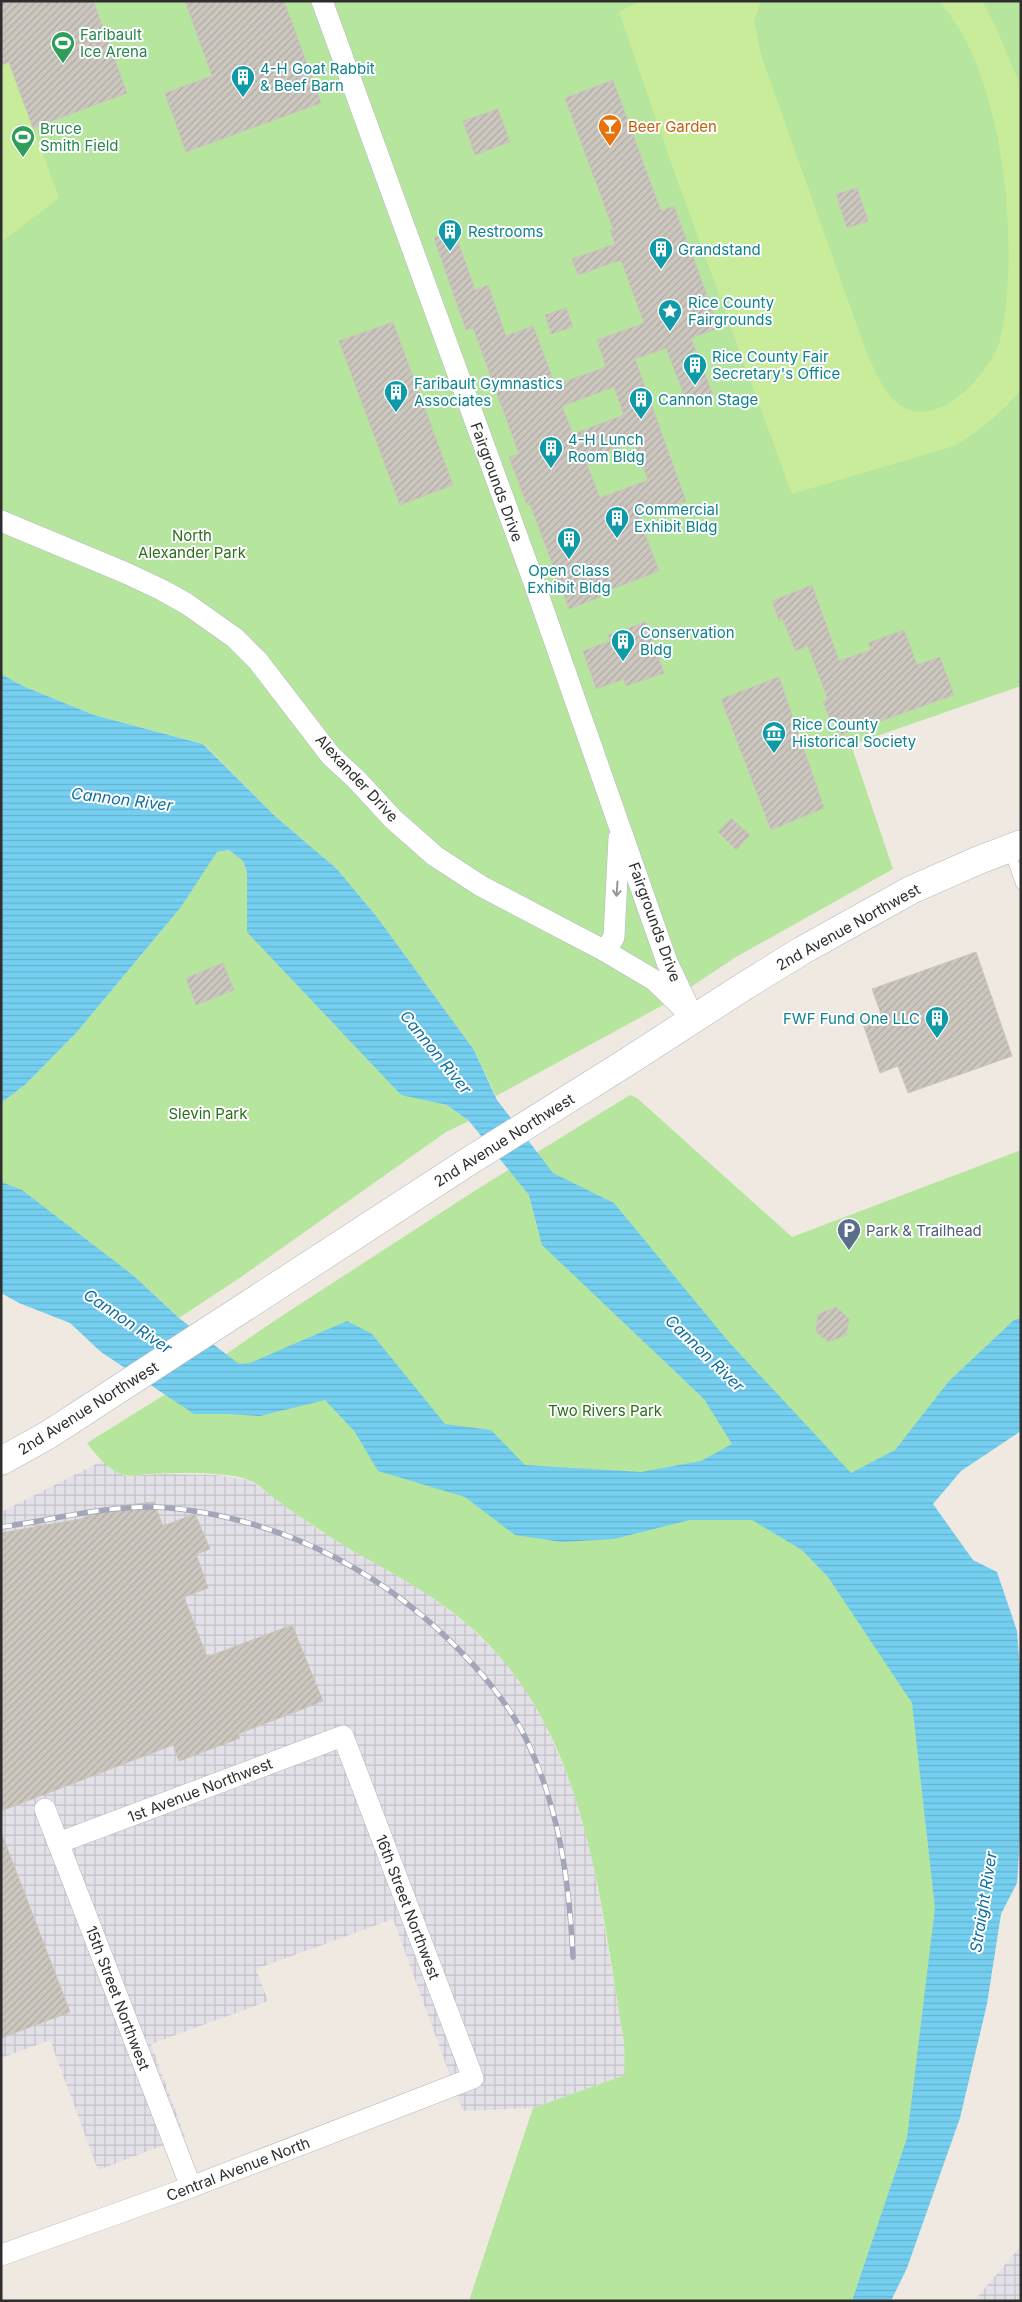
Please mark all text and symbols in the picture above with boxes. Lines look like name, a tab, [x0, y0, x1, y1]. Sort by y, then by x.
place label: Faribault Ice Arena	[80, 25, 147, 61]
sports icon: Faribault Ice Arena	[50, 30, 76, 64]
place label: 4-H Goat Rabbit & Beef Barn	[260, 59, 375, 95]
building icon: 4-H Goat Rabbit & Beef Barn	[230, 64, 256, 98]
bar icon: Beer Garden	[597, 113, 623, 147]
place label: Beer Garden	[628, 117, 717, 136]
place label: Bruce Smith Field	[40, 119, 118, 155]
sports icon: Bruce Smith Field	[10, 124, 36, 158]
building icon: Restrooms	[437, 218, 463, 252]
place label: Restrooms	[468, 222, 544, 241]
building icon: Grandstand	[648, 236, 674, 270]
place label: Grandstand	[678, 240, 761, 259]
place label: Rice County Fairgrounds	[688, 293, 775, 329]
place icon: Rice County Fairgrounds	[657, 298, 683, 332]
place label: Rice County Fair Secretary's Office	[712, 347, 840, 383]
building icon: Rice County Fair Secretary's Office	[682, 352, 708, 386]
place label: Faribault Gymnastics Associates	[414, 374, 563, 410]
building icon: Faribault Gymnastics Associates	[383, 379, 409, 413]
building icon: Cannon Stage	[628, 386, 654, 420]
place label: Cannon Stage	[658, 390, 758, 409]
street label: Fairgrounds Drive	[467, 420, 527, 544]
place label: 4-H Lunch Room Bldg	[568, 430, 645, 466]
building icon: 4-H Lunch Room Bldg	[538, 435, 564, 469]
place label: Commercial Exhibit Bldg	[634, 500, 719, 536]
building icon: Commercial Exhibit Bldg	[604, 505, 630, 539]
park label: North Alexander Park	[138, 526, 247, 562]
building icon: Open Class Exhibit Bldg	[556, 526, 582, 560]
place label: Open Class Exhibit Bldg	[527, 561, 611, 597]
place label: Conservation Bldg	[640, 623, 735, 659]
building icon: Conservation Bldg	[610, 628, 636, 662]
place label: Rice County Historical Society	[792, 715, 917, 751]
museum icon: Rice County Historical Society	[761, 720, 787, 754]
street label: Alexander Drive	[312, 730, 402, 826]
water label: Cannon River	[70, 783, 175, 815]
street label: Fairgrounds Drive	[625, 860, 685, 984]
street label: 2nd Avenue Northwest	[773, 879, 923, 975]
one-way arrow	[612, 880, 622, 896]
building icon: FWF Fund One LLC	[924, 1005, 950, 1039]
water label: Cannon River	[396, 1006, 477, 1099]
place label: FWF Fund One LLC	[783, 1009, 920, 1028]
street label: 2nd Avenue Northwest	[430, 1089, 578, 1191]
park label: Slevin Park	[169, 1104, 248, 1123]
parking icon: Park & Trailhead	[836, 1217, 862, 1251]
place label: Park & Trailhead	[866, 1221, 982, 1240]
water label: Cannon River	[80, 1284, 177, 1358]
water label: Cannon River	[661, 1310, 749, 1396]
street label: 2nd Avenue Northwest	[14, 1357, 162, 1459]
park label: Two Rivers Park	[548, 1401, 663, 1420]
street label: 1st Avenue Northwest	[125, 1754, 275, 1826]
street label: 16th Street Northwest	[372, 1832, 444, 1982]
water label: Straight River	[965, 1849, 1001, 1954]
street label: 15th Street Northwest	[82, 1923, 154, 2073]
street label: Central Avenue North	[164, 2133, 312, 2205]

